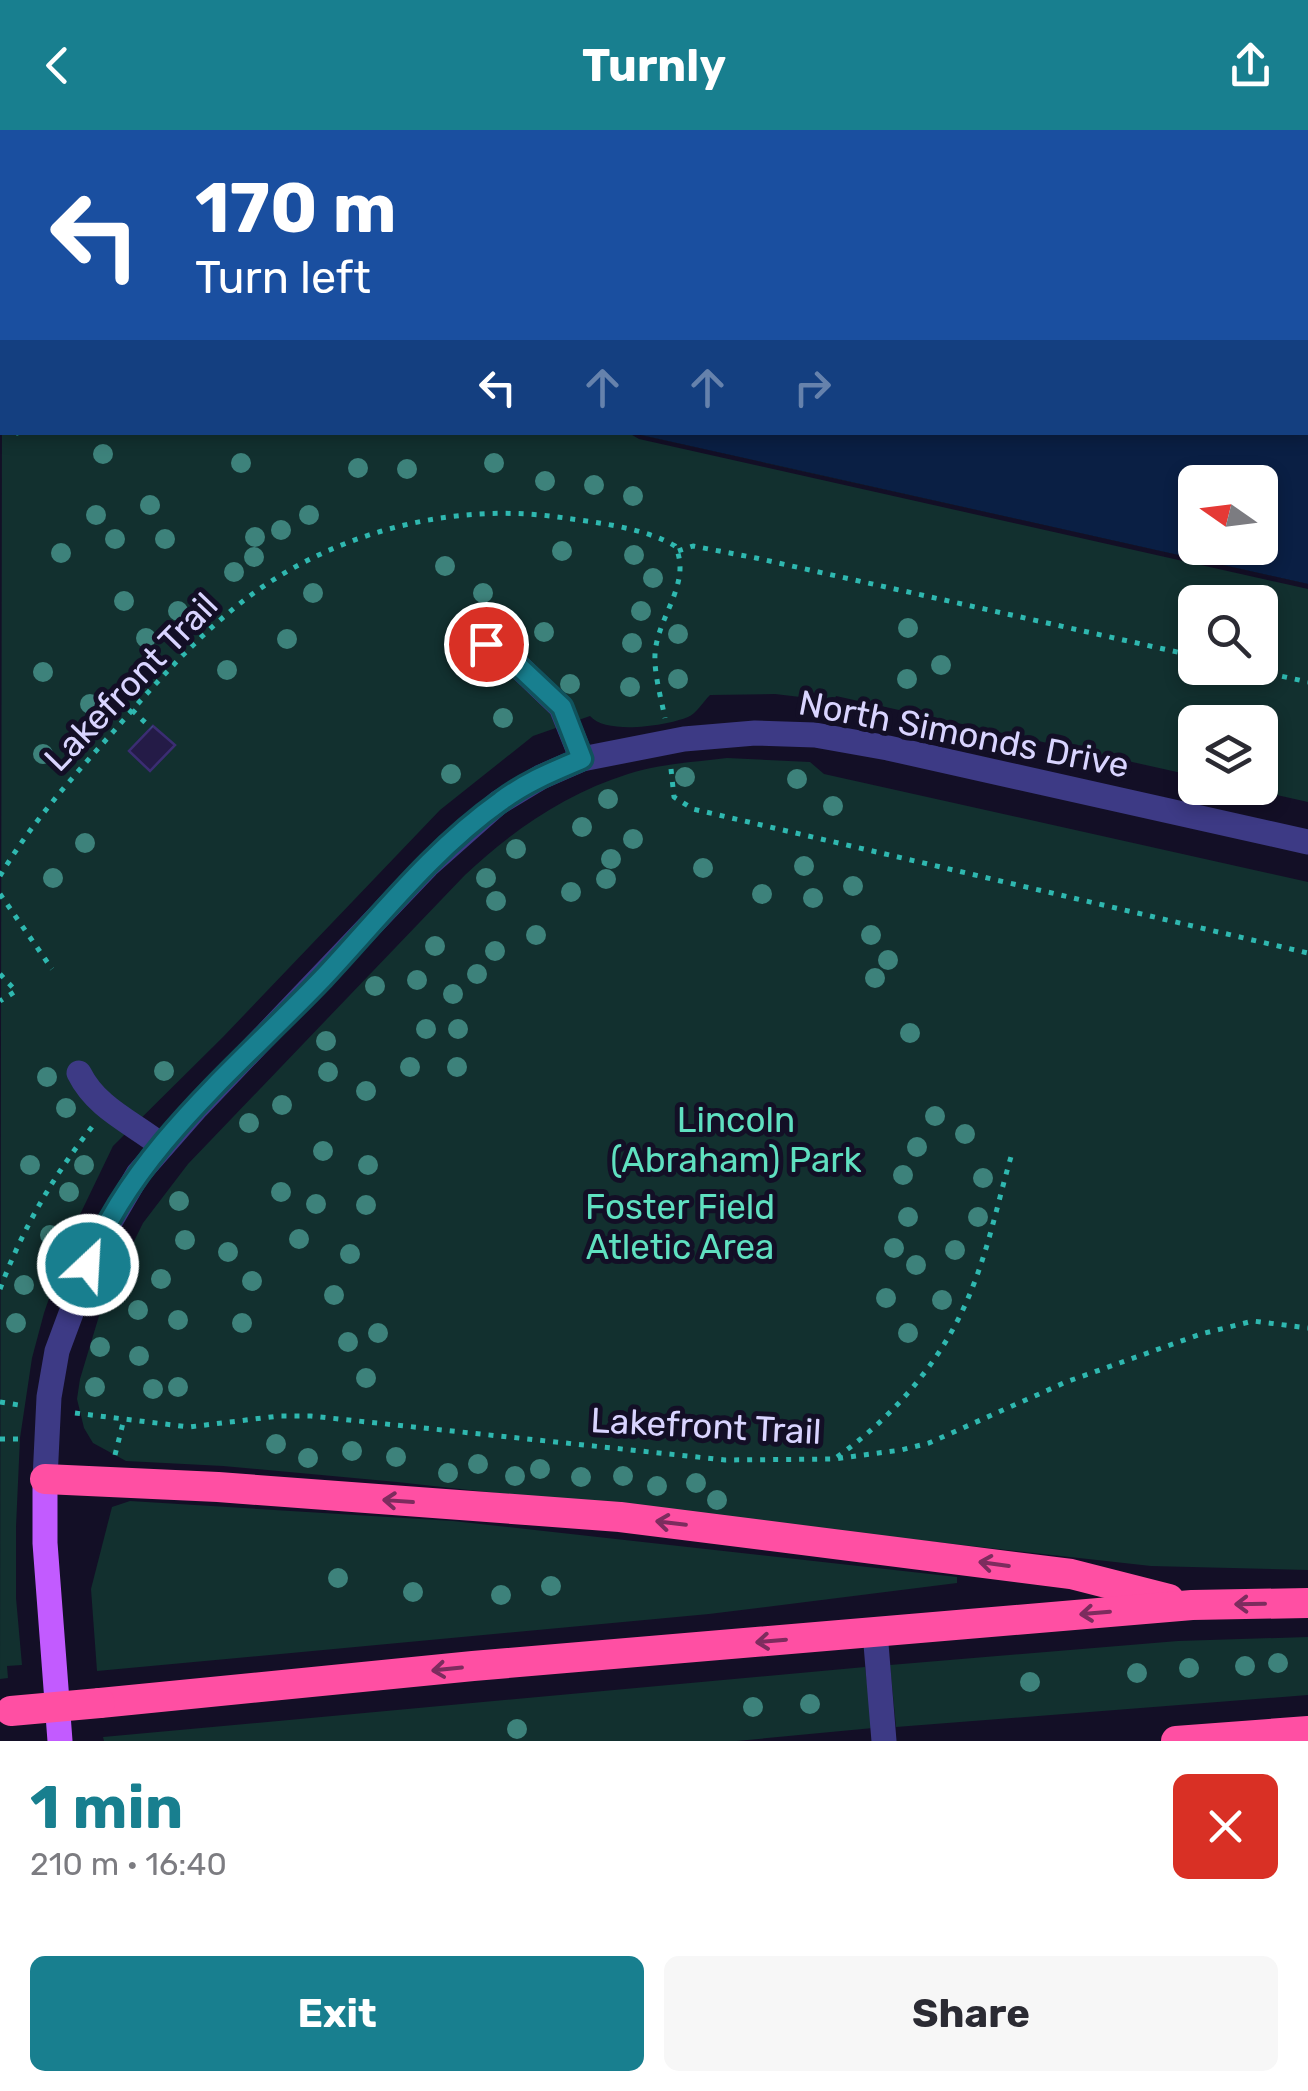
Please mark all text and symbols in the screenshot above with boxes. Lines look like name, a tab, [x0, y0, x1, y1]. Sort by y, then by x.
icon: back	[30, 38, 85, 93]
icon: share	[1223, 38, 1278, 93]
text: Turnly	[582, 39, 726, 92]
text: 170 m	[195, 167, 397, 250]
icon: left	[30, 170, 160, 300]
text: Turn left	[195, 251, 371, 304]
icon: left	[470, 360, 525, 415]
icon: ahead	[575, 360, 630, 415]
icon: ahead	[680, 360, 735, 415]
icon: right	[785, 360, 840, 415]
north arrow	[1178, 465, 1278, 565]
map controls	[1178, 465, 1278, 805]
street label: Lakefront Trail	[36, 584, 226, 780]
button: search	[1178, 585, 1278, 685]
pin	[444, 602, 529, 687]
icon: arrive	[459, 617, 514, 672]
street label: North Simonds Drive	[795, 681, 1133, 787]
button: layers	[1178, 705, 1278, 805]
park label: Lincoln (Abraham) Park	[610, 1099, 862, 1181]
park label: Foster Field Atletic Area	[585, 1186, 775, 1268]
position arrow	[36, 1213, 140, 1317]
street label: Lakefront Trail	[589, 1399, 823, 1453]
one-way arrow	[382, 1491, 414, 1510]
one-way arrow	[656, 1513, 688, 1532]
one-way arrow	[978, 1554, 1010, 1573]
one-way arrow	[1234, 1594, 1266, 1614]
one-way arrow	[1079, 1603, 1111, 1622]
one-way arrow	[755, 1631, 787, 1650]
one-way arrow	[431, 1660, 464, 1679]
text: 1 min	[30, 1772, 183, 1843]
button: close	[1173, 1774, 1278, 1879]
text: 210 m · 16:40	[30, 1845, 227, 1883]
button: Exit	[30, 1956, 644, 2071]
button: Share	[664, 1956, 1278, 2071]

